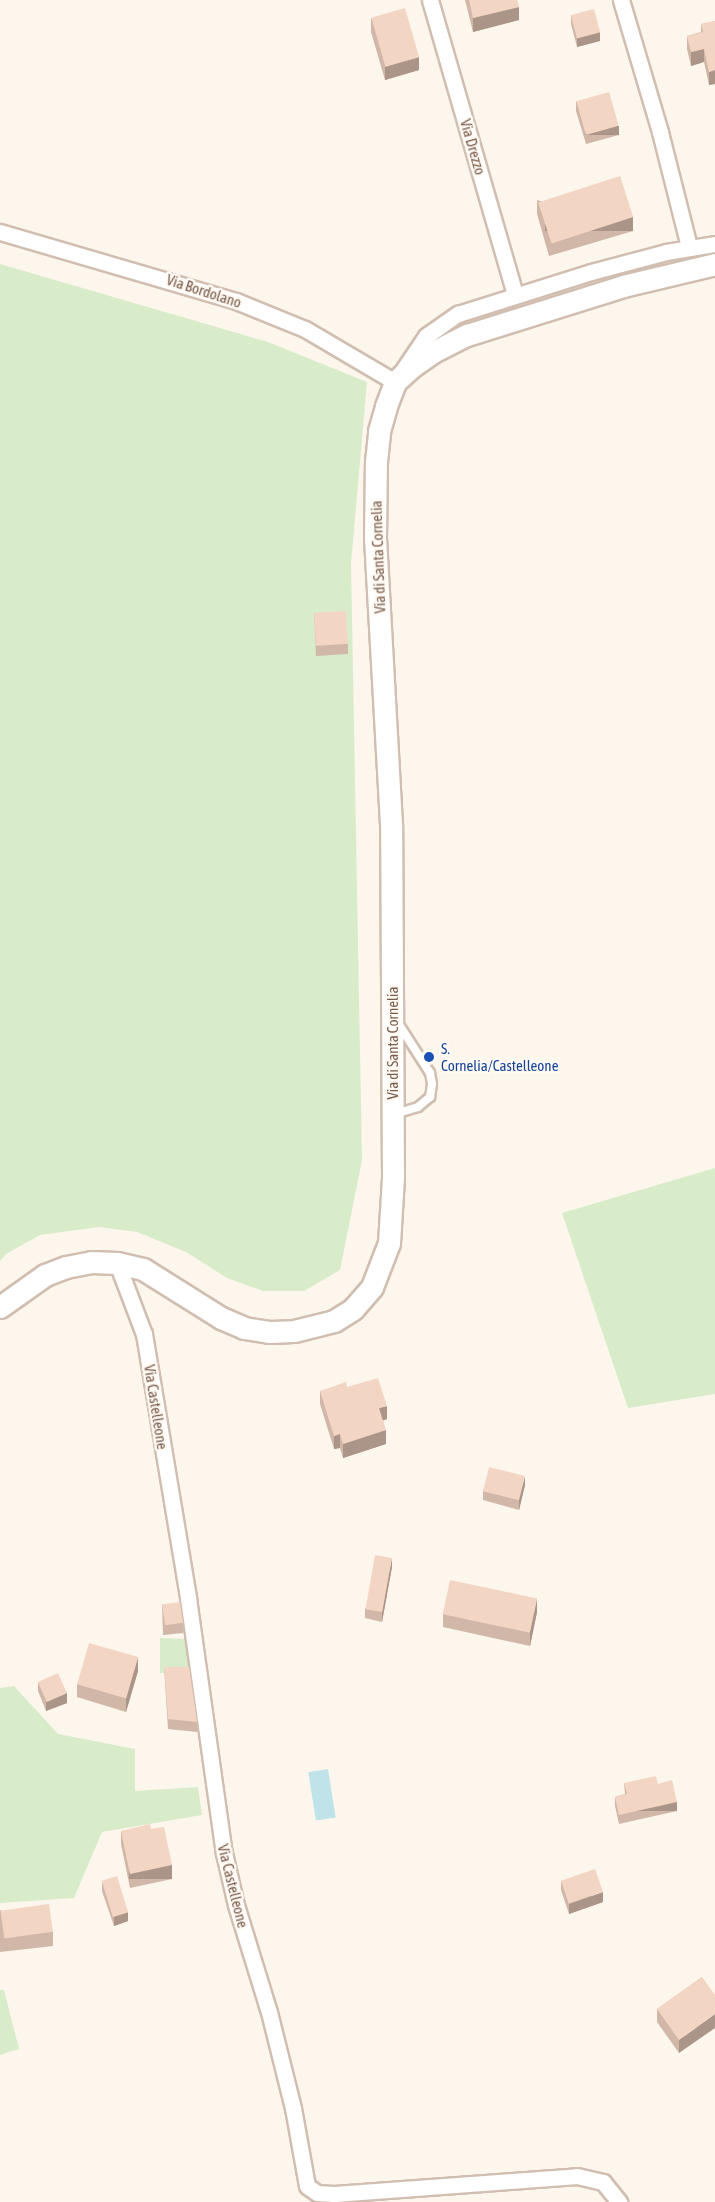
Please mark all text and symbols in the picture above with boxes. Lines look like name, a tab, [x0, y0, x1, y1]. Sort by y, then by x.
street label: Via Drezzo	[456, 117, 490, 177]
street label: Via Bordolano	[164, 270, 244, 312]
street label: Via di Santa Cornelia	[367, 500, 389, 614]
street label: Via di Santa Cornelia	[384, 986, 402, 1100]
place label: S. Cornelia/Castelleone	[441, 1039, 558, 1074]
marker: S. Cornelia/Castelleone	[422, 1050, 436, 1064]
street label: Via Castelleone	[140, 1363, 172, 1451]
street label: Via Castelleone	[214, 1842, 252, 1930]

